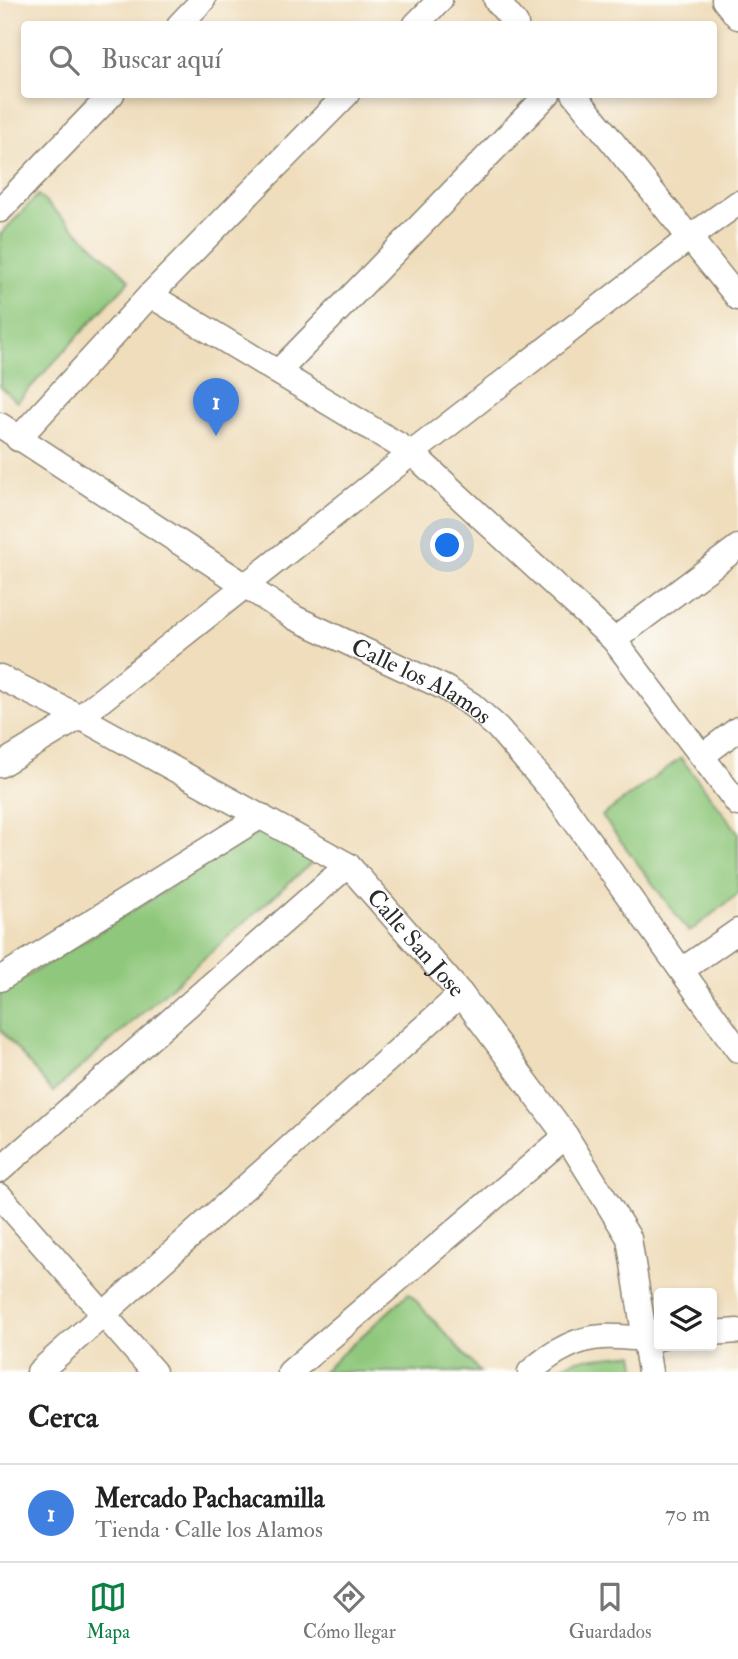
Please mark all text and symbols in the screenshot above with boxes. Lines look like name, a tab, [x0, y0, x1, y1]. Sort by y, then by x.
search box	[21, 21, 717, 98]
icon: search	[45, 41, 83, 79]
text: Buscar aquí	[101, 44, 221, 76]
pin: 1	[193, 378, 239, 436]
your location	[430, 528, 464, 562]
street label: Calle los Alamos	[346, 631, 498, 731]
street label: Calle San Jose	[360, 882, 472, 1004]
map controls	[654, 1288, 717, 1351]
button: layers	[654, 1288, 717, 1351]
text: Cerca	[28, 1399, 98, 1436]
text: Mercado Pachacamilla	[95, 1483, 325, 1515]
text: 1	[47, 1499, 55, 1528]
text: 70 m	[665, 1499, 710, 1528]
text: Tienda · Calle los Alamos	[95, 1515, 323, 1544]
tab: Mapa	[87, 1578, 130, 1644]
tab: Cómo llegar	[303, 1578, 396, 1644]
tab: Guardados	[569, 1578, 652, 1644]

